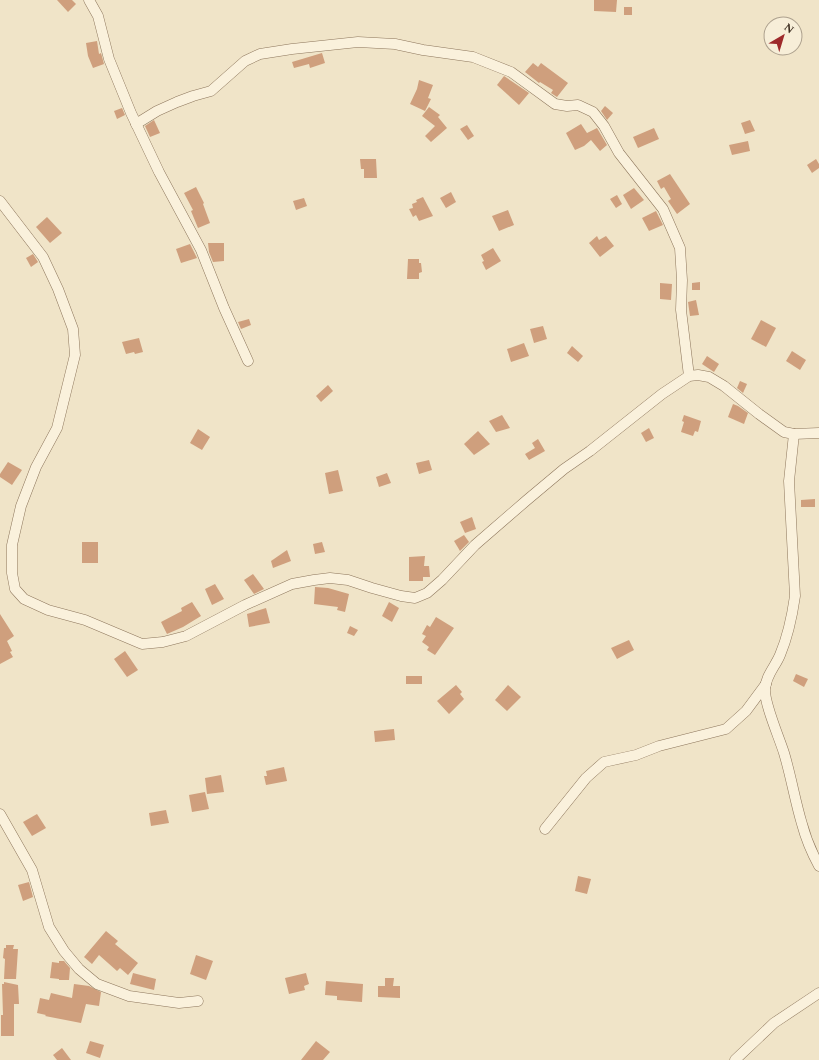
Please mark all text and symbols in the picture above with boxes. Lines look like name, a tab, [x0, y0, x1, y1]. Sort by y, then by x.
north arrow	[763, 16, 803, 56]
text: N	[780, 19, 798, 38]

